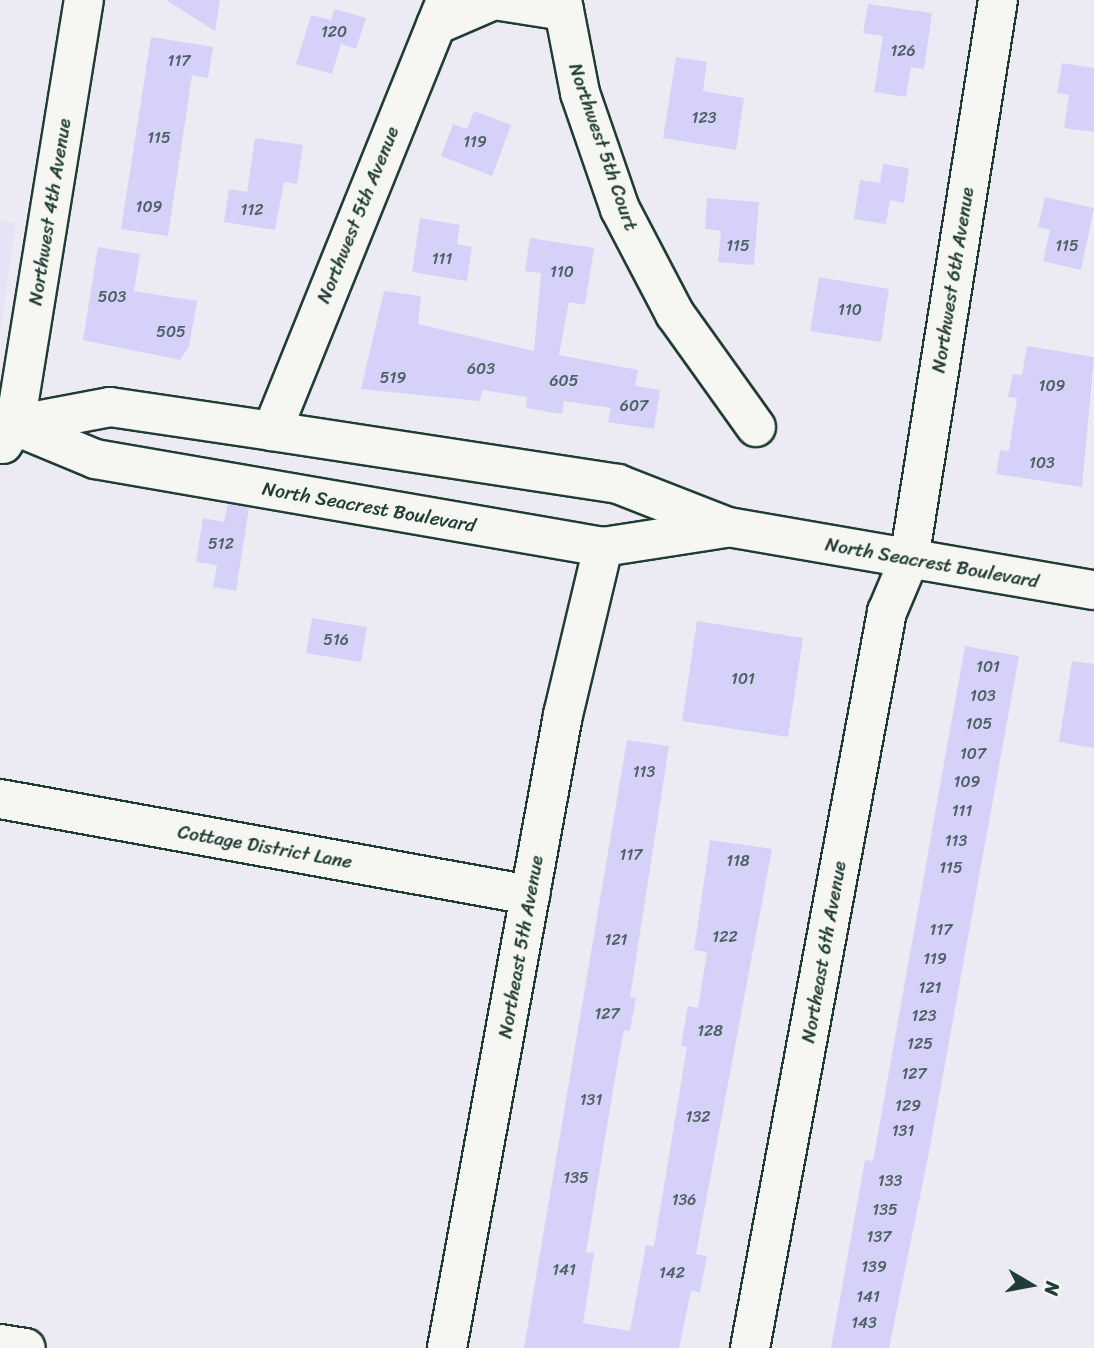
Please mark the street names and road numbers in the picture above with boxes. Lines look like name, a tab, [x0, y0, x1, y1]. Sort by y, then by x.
street label: Northwest 5th Court	[564, 60, 642, 234]
street label: Northwest 4th Avenue	[24, 117, 76, 307]
street label: Northwest 5th Avenue	[312, 123, 404, 307]
street label: Northwest 6th Avenue	[927, 186, 979, 374]
street label: North Seacrest Boulevard	[261, 477, 477, 537]
street label: North Seacrest Boulevard	[824, 533, 1040, 593]
street label: Cottage District Lane	[175, 820, 355, 874]
street label: Northeast 5th Avenue	[494, 854, 548, 1040]
street label: Northeast 6th Avenue	[797, 859, 851, 1045]

